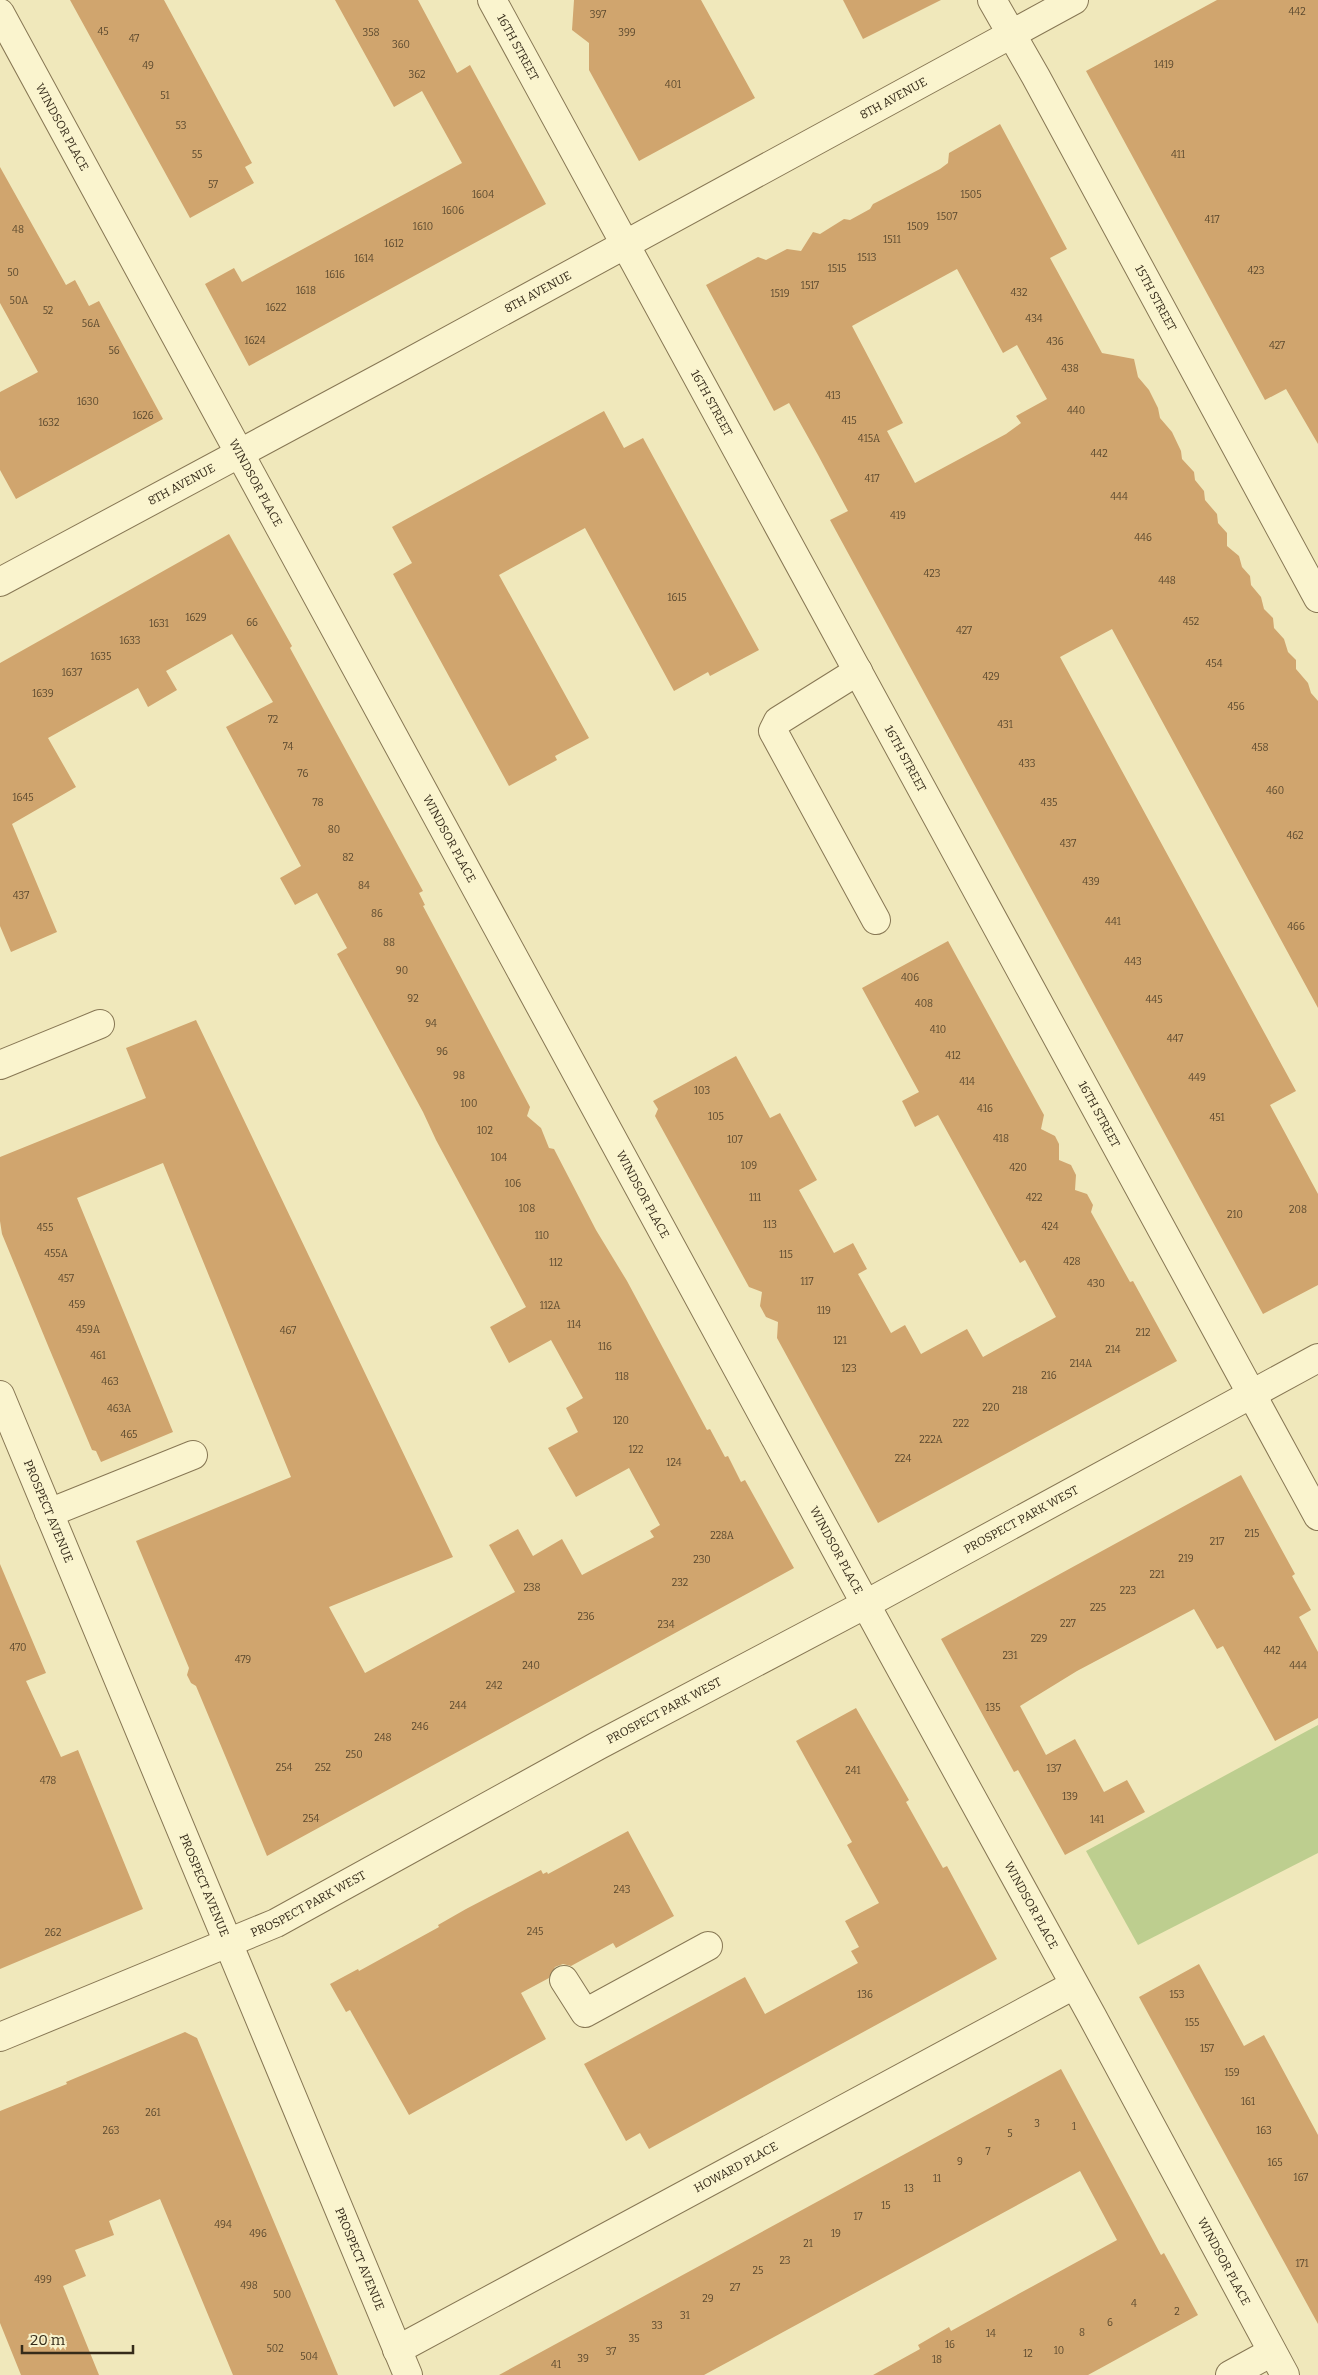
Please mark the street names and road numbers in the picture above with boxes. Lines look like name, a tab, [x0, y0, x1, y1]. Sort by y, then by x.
street label: 16TH STREET	[494, 12, 542, 83]
street label: 8TH AVENUE	[858, 74, 929, 122]
street label: WINDSOR PLACE	[33, 81, 92, 173]
street label: 15TH STREET	[1132, 263, 1179, 333]
street label: 8TH AVENUE	[502, 268, 574, 316]
street label: 16TH STREET	[688, 367, 735, 439]
street label: WINDSOR PLACE	[226, 437, 285, 529]
street label: 8TH AVENUE	[146, 461, 217, 508]
street label: 16TH STREET	[882, 723, 929, 794]
street label: WINDSOR PLACE	[420, 793, 479, 885]
street label: 16TH STREET	[1075, 1079, 1123, 1150]
street label: WINDSOR PLACE	[613, 1148, 672, 1241]
street label: PROSPECT AVENUE	[21, 1458, 76, 1565]
street label: PROSPECT PARK WEST	[962, 1483, 1081, 1556]
street label: WINDSOR PLACE	[807, 1504, 866, 1596]
street label: PROSPECT PARK WEST	[604, 1675, 724, 1747]
street label: PROSPECT AVENUE	[176, 1832, 232, 1939]
street label: WINDSOR PLACE	[1001, 1859, 1061, 1951]
street label: PROSPECT PARK WEST	[249, 1868, 368, 1940]
street label: HOWARD PLACE	[692, 2139, 780, 2196]
street label: PROSPECT AVENUE	[332, 2206, 387, 2313]
street label: WINDSOR PLACE	[1195, 2215, 1253, 2308]

